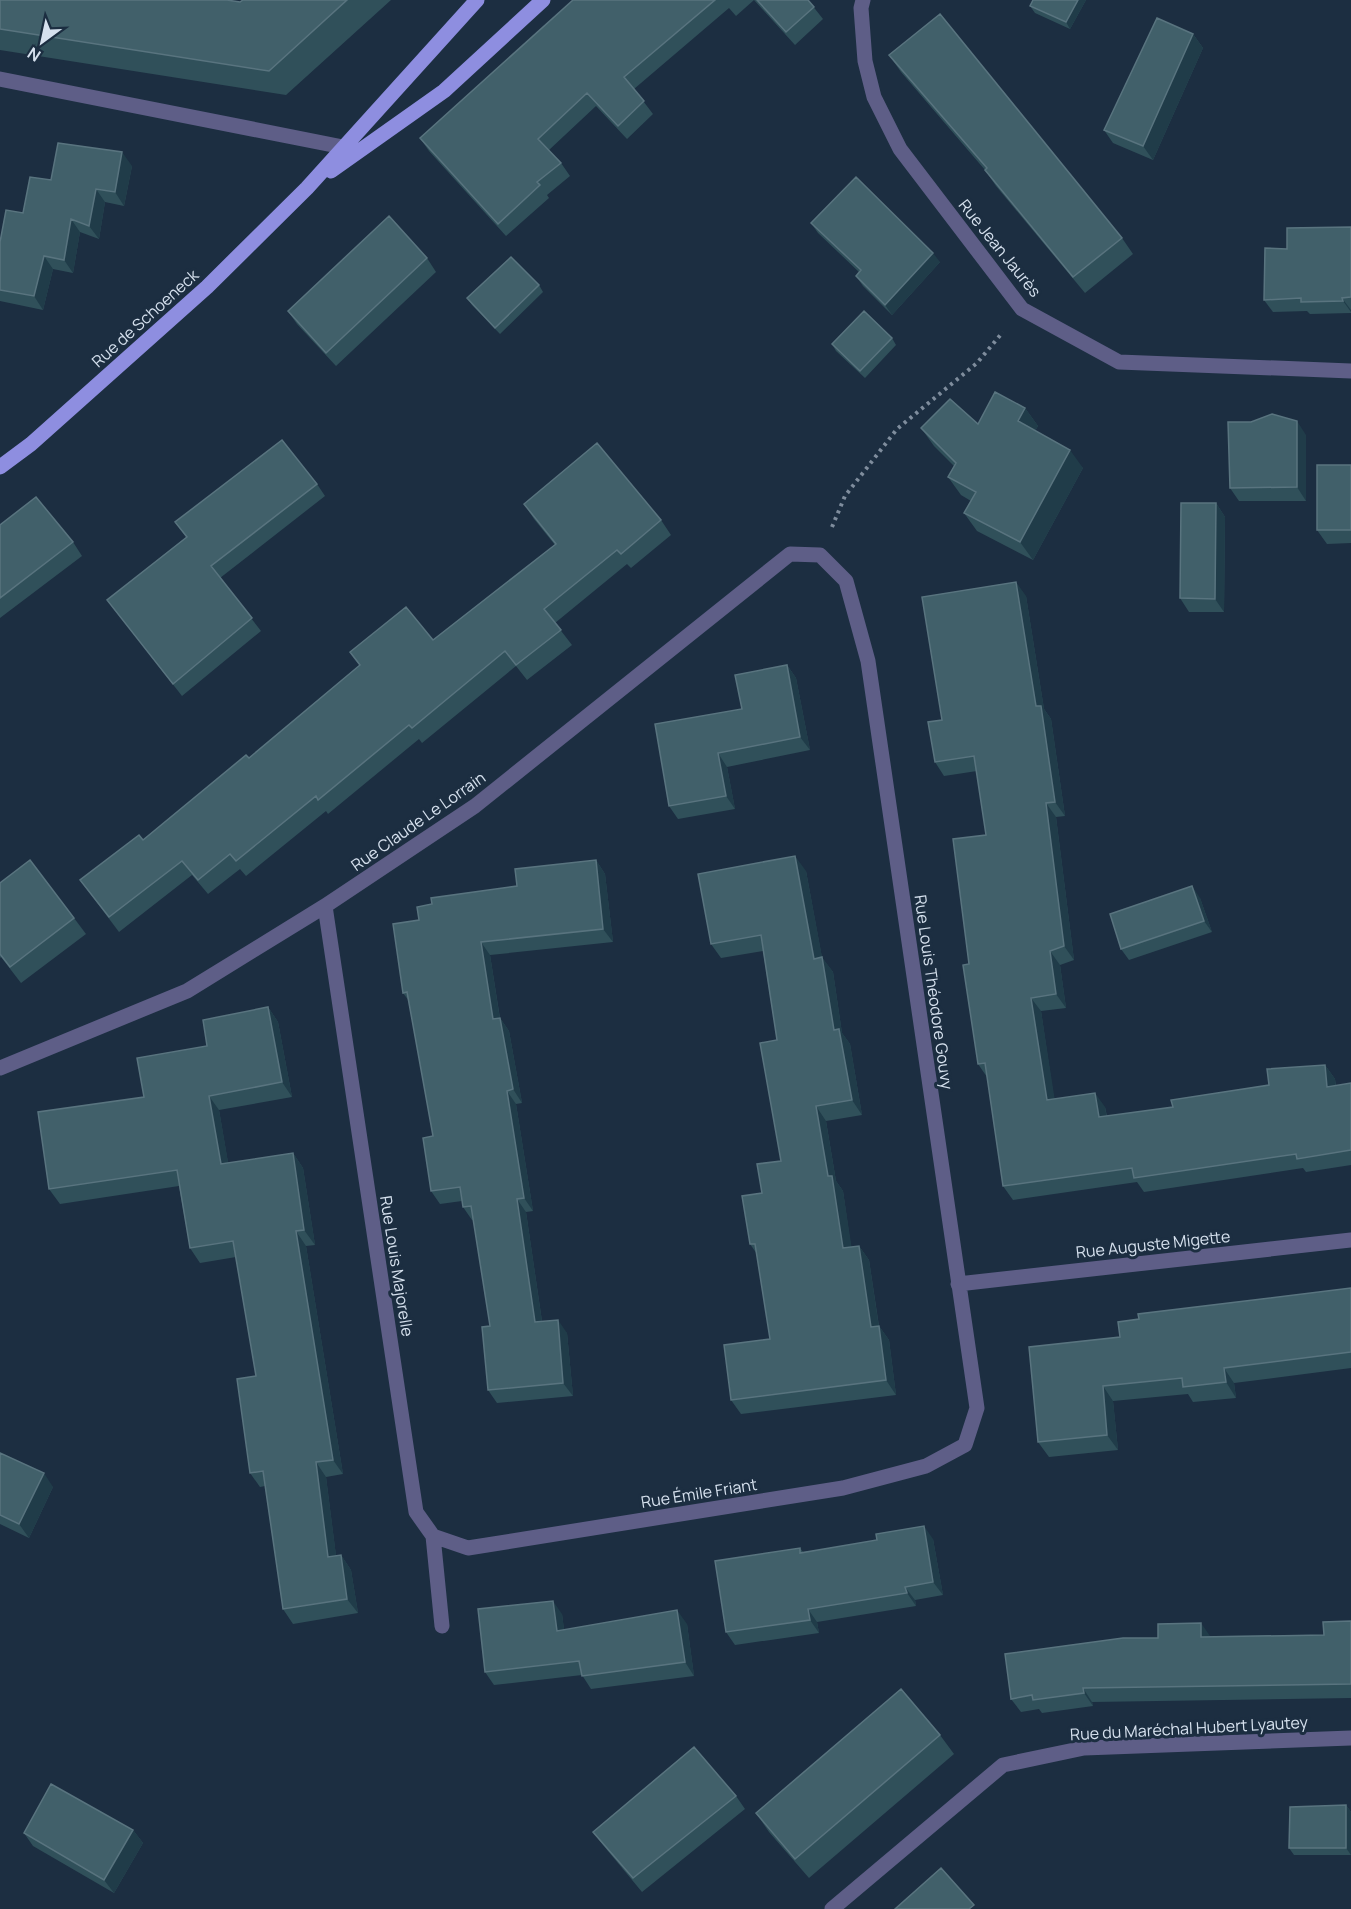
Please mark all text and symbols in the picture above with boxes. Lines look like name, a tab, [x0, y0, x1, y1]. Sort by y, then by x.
north arrow	[12, 12, 72, 72]
text: N	[23, 42, 45, 67]
street label: Rue Jean Jaurès	[954, 195, 1046, 301]
street label: Rue de Schoeneck	[87, 263, 204, 372]
street label: Rue Claude Le Lorrain	[346, 766, 490, 876]
street label: Rue Louis Théodore Gouvy	[909, 893, 959, 1091]
street label: Rue Louis Majorelle	[375, 1194, 419, 1338]
street label: Rue Auguste Migette	[1075, 1225, 1231, 1263]
street label: Rue Émile Friant	[639, 1473, 759, 1513]
street label: Rue du Maréchal Hubert Lyautey	[1069, 1711, 1309, 1745]

